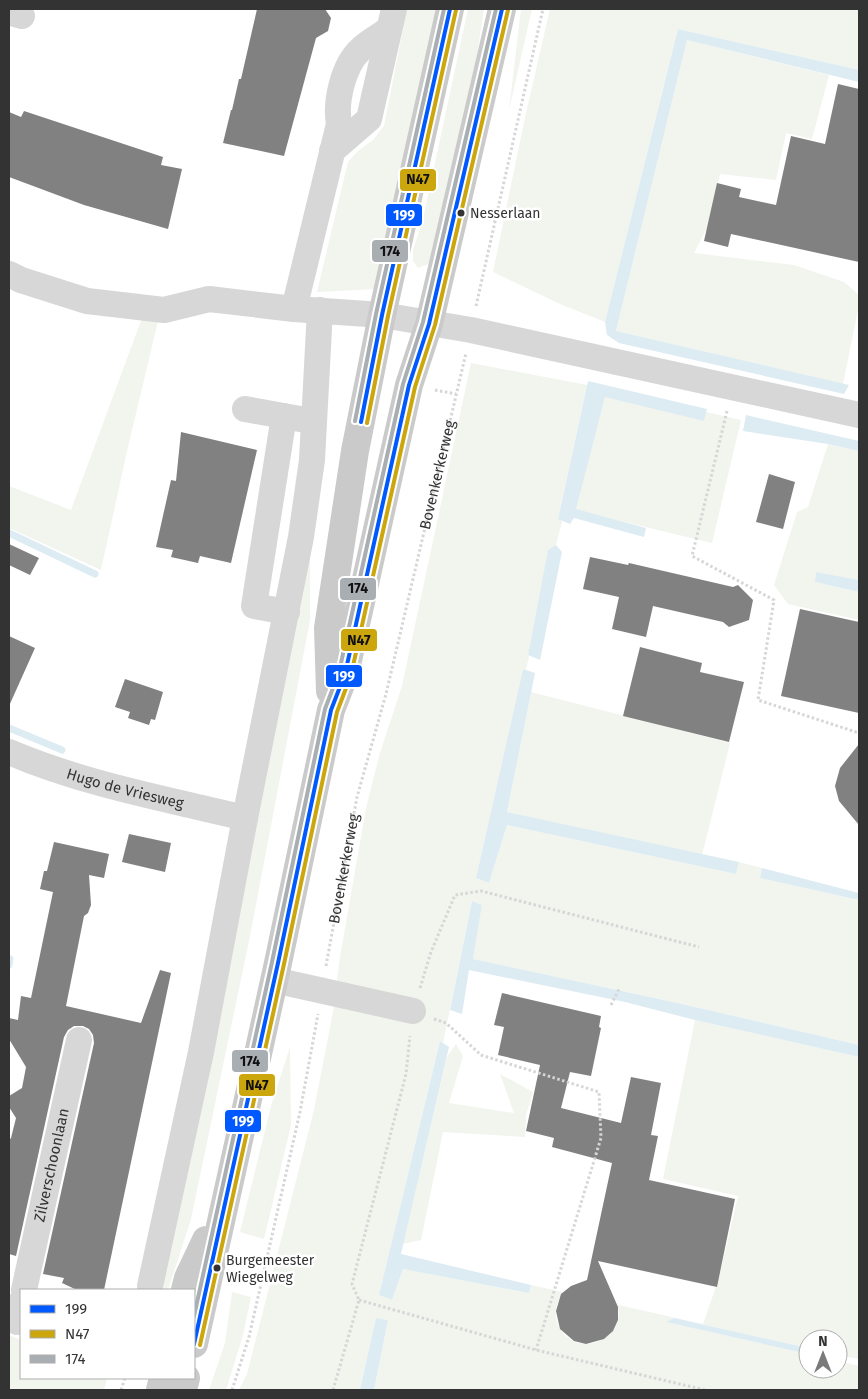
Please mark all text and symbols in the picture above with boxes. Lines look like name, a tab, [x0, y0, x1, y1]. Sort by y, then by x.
line badge: N47	[399, 168, 437, 192]
text: N47	[406, 171, 430, 188]
line badge: 199	[385, 203, 423, 227]
place label: Nesserlaan	[470, 205, 541, 222]
text: 199	[393, 207, 415, 224]
marker: Nesserlaan	[456, 208, 466, 218]
line badge: 174	[371, 239, 409, 263]
text: 174	[380, 243, 400, 260]
street label: Bovenkerkerweg	[416, 418, 459, 531]
line badge: 174	[339, 577, 377, 601]
text: 174	[348, 580, 368, 597]
line badge: N47	[340, 628, 378, 652]
text: N47	[347, 632, 371, 649]
line badge: 199	[325, 664, 363, 688]
text: 199	[333, 668, 355, 685]
street label: Hugo de Vriesweg	[64, 765, 186, 813]
street label: Bovenkerkerweg	[325, 812, 363, 925]
line badge: 174	[231, 1049, 269, 1073]
text: 174	[240, 1053, 260, 1070]
line badge: N47	[238, 1073, 276, 1097]
text: N47	[245, 1077, 269, 1094]
street label: Zilverschoonlaan	[30, 1106, 73, 1224]
line badge: 199	[224, 1109, 262, 1133]
text: 199	[232, 1113, 254, 1130]
place label: Burgemeester Wiegelweg	[226, 1252, 315, 1286]
marker: Burgemeester Wiegelweg	[212, 1263, 222, 1273]
legend	[20, 1289, 195, 1379]
text: 199	[65, 1300, 87, 1318]
text: N47	[65, 1325, 90, 1343]
north arrow	[798, 1329, 848, 1379]
text: N	[818, 1333, 828, 1350]
text: 174	[65, 1350, 86, 1368]

